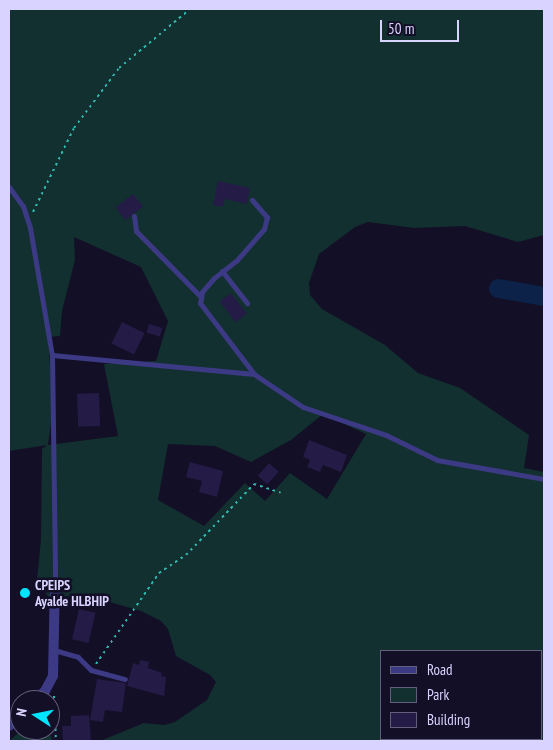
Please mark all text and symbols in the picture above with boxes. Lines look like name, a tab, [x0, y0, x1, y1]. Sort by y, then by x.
scale bar	[383, 10, 462, 42]
text: 50 m	[388, 19, 414, 38]
place label: CPEIPS Ayalde HLBHIP	[35, 577, 109, 610]
marker: CPEIPS Ayalde HLBHIP	[19, 587, 31, 599]
legend	[380, 650, 543, 740]
text: Road	[427, 660, 453, 679]
text: Park	[427, 685, 449, 704]
north arrow	[10, 690, 60, 740]
text: N	[12, 707, 31, 718]
text: Building	[427, 710, 470, 729]

